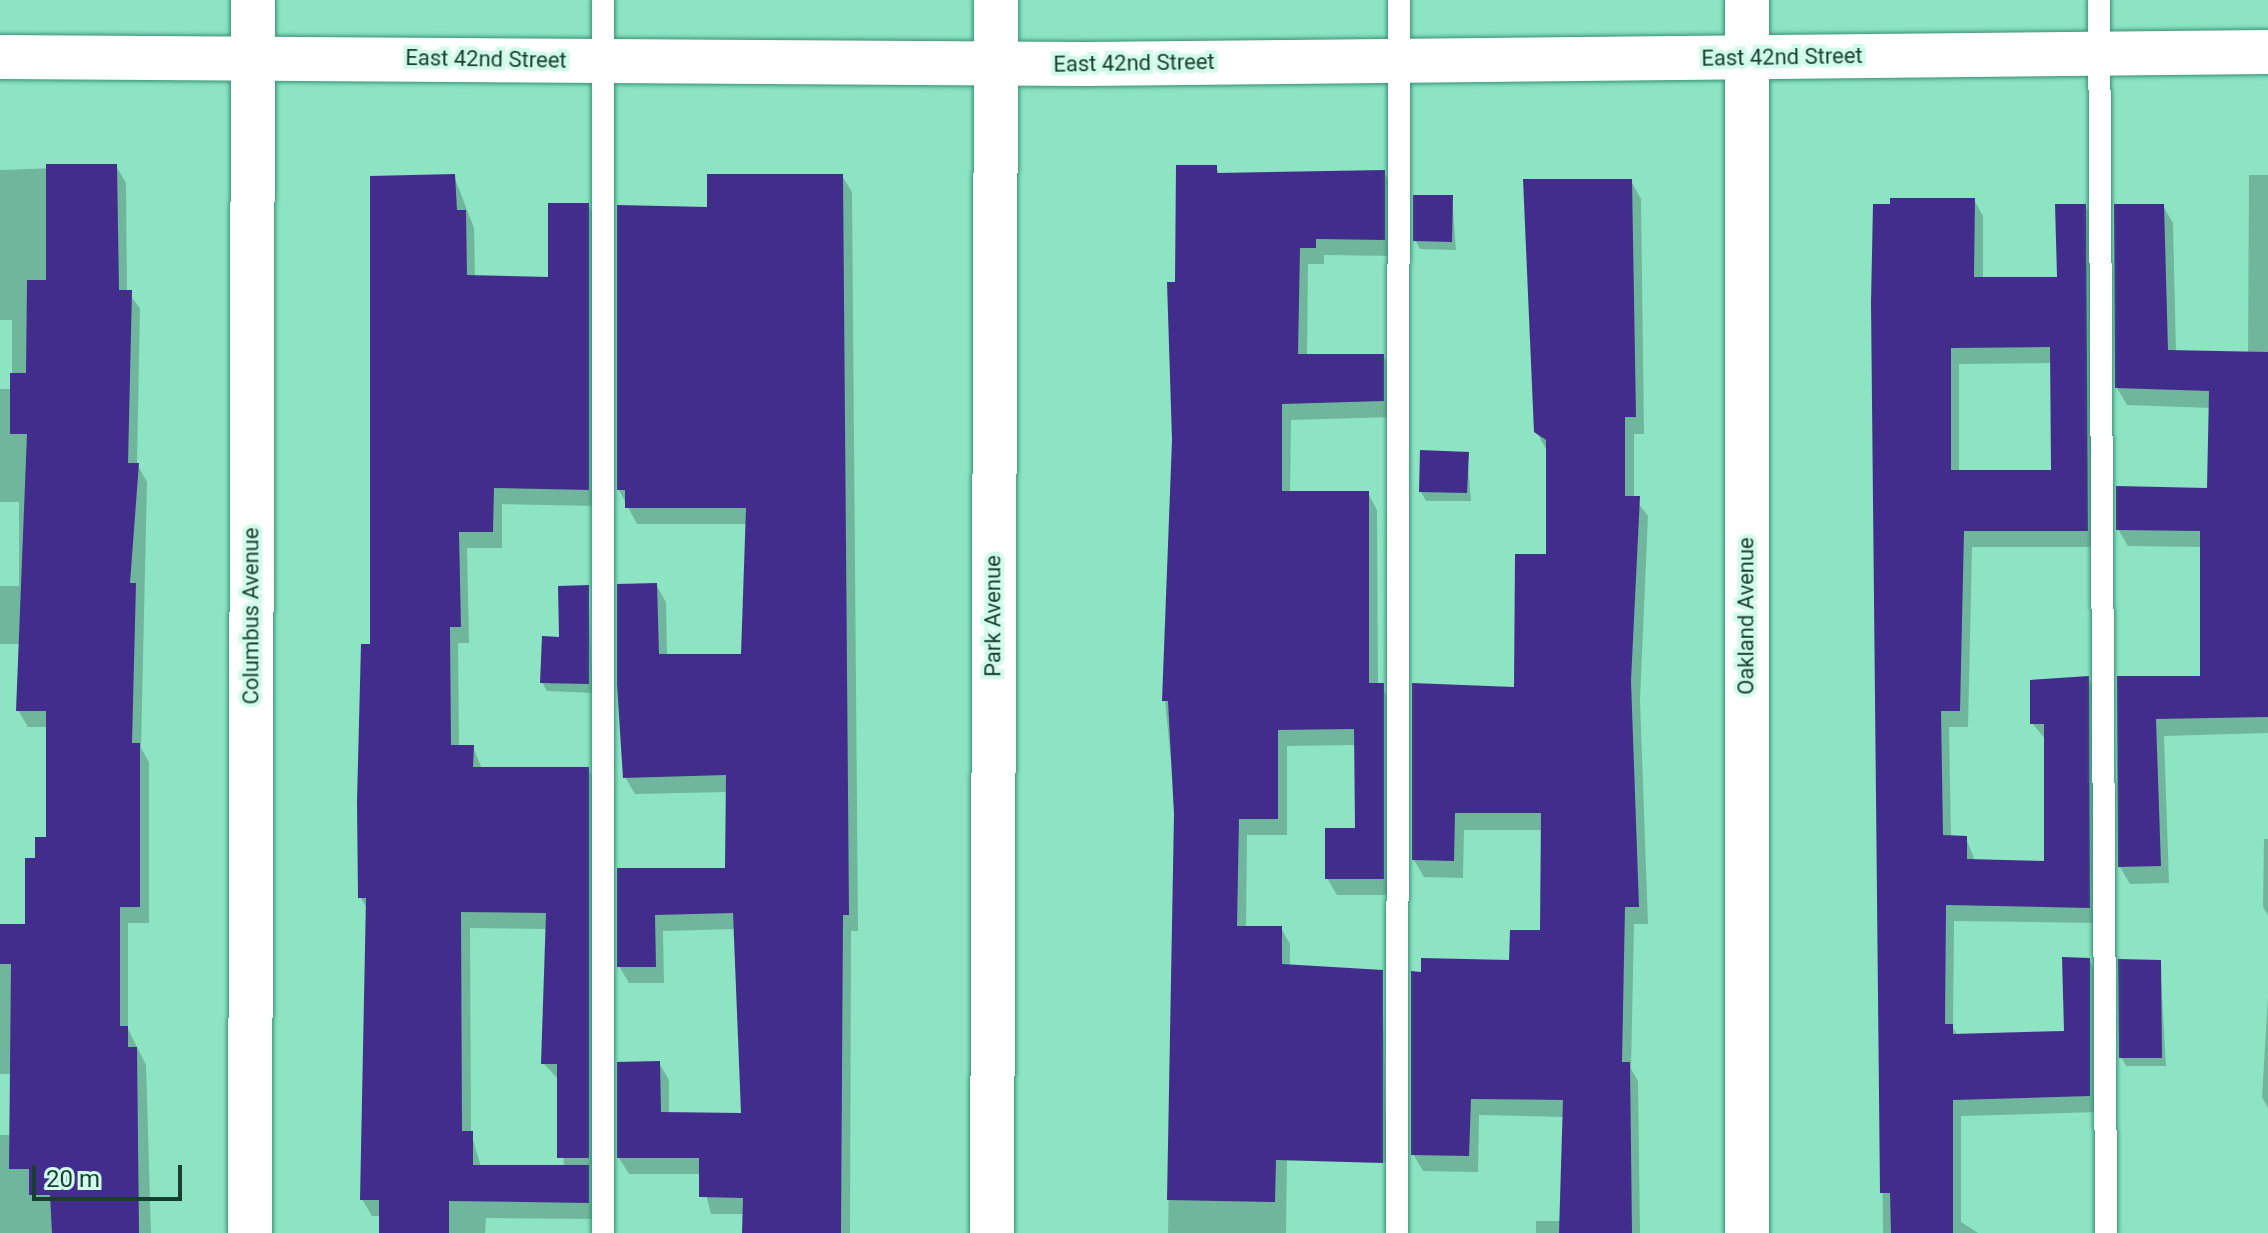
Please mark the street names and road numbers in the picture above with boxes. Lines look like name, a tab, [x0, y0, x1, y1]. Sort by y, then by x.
street label: East 42nd Street	[1701, 42, 1863, 72]
street label: East 42nd Street	[405, 44, 567, 74]
street label: East 42nd Street	[1053, 48, 1215, 78]
street label: Columbus Avenue	[238, 528, 264, 704]
street label: Oakland Avenue	[1733, 537, 1759, 695]
street label: Park Avenue	[980, 555, 1006, 677]

